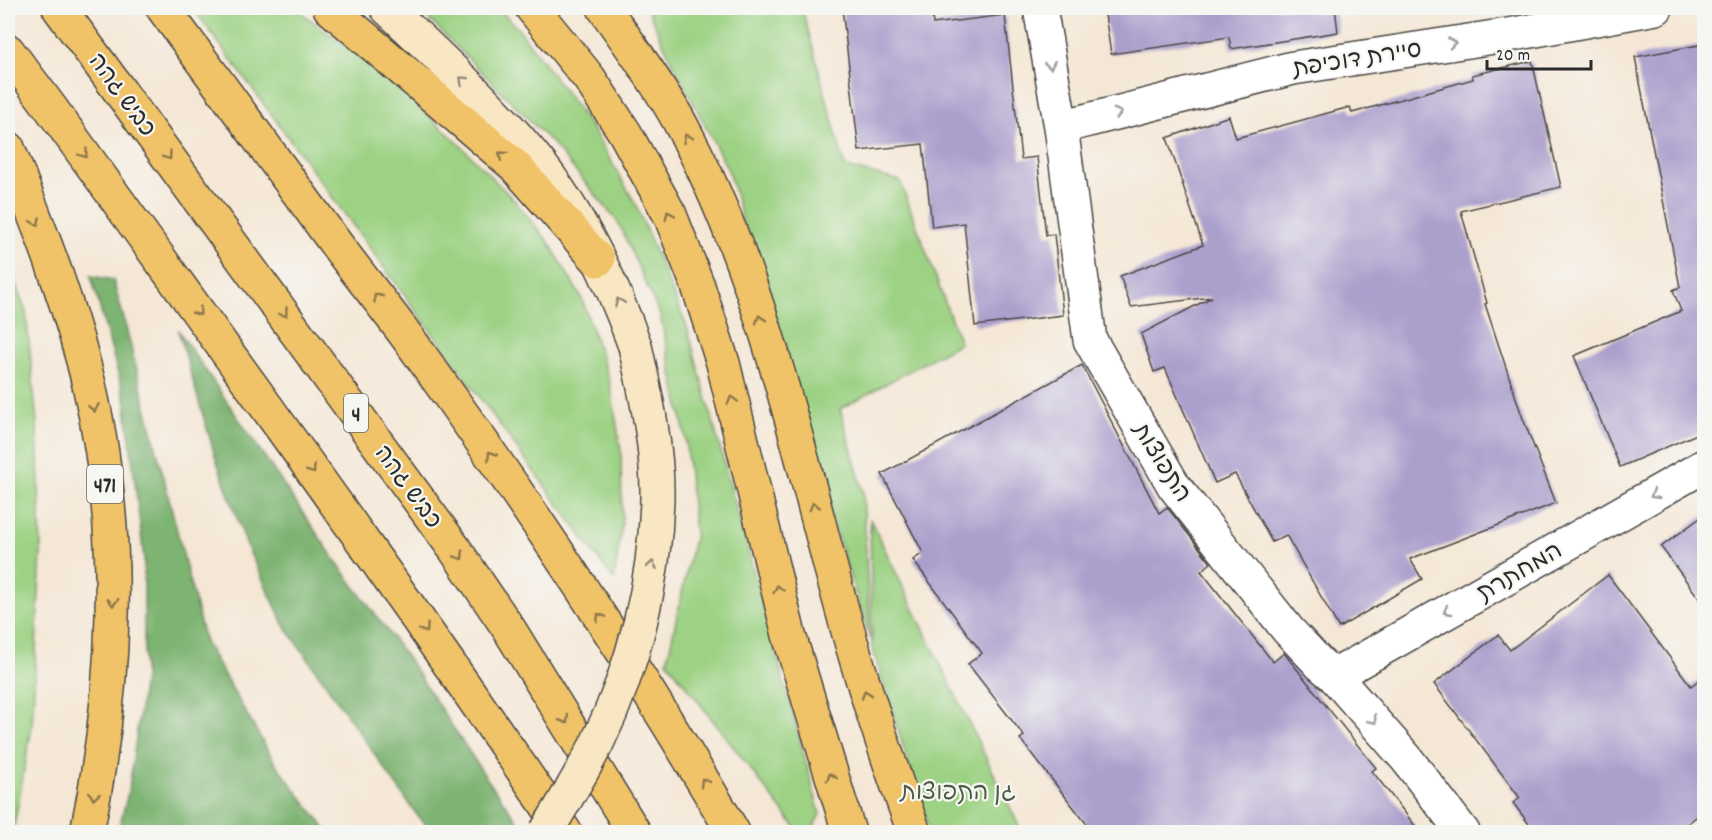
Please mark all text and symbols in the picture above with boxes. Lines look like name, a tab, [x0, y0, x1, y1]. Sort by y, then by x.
scale bar	[1487, 33, 1590, 71]
street label: סיירת דוכיפת	[1289, 34, 1424, 88]
one-way arrow	[1448, 38, 1457, 50]
text: 20 m	[1496, 44, 1530, 69]
street label: כביש גהה	[79, 47, 163, 145]
one-way arrow	[1043, 60, 1056, 70]
one-way arrow	[459, 77, 470, 88]
one-way arrow	[1113, 107, 1123, 120]
one-way arrow	[683, 134, 694, 144]
one-way arrow	[77, 147, 88, 158]
one-way arrow	[161, 150, 172, 161]
one-way arrow	[498, 151, 509, 162]
one-way arrow	[665, 211, 677, 222]
one-way arrow	[29, 216, 42, 227]
one-way arrow	[373, 293, 384, 304]
one-way arrow	[614, 297, 626, 308]
one-way arrow	[191, 306, 202, 317]
one-way arrow	[276, 307, 287, 318]
one-way arrow	[755, 314, 767, 325]
road number: 4	[344, 394, 368, 432]
one-way arrow	[727, 395, 740, 405]
one-way arrow	[87, 403, 100, 413]
street label: התפוצות	[1122, 415, 1198, 510]
street label: כביש גהה	[365, 439, 449, 537]
one-way arrow	[487, 451, 498, 462]
one-way arrow	[305, 464, 316, 475]
road number: 471	[87, 465, 123, 503]
one-way arrow	[1649, 487, 1660, 499]
one-way arrow	[809, 501, 821, 512]
street label: המחתרת	[1471, 535, 1570, 612]
one-way arrow	[452, 550, 463, 561]
one-way arrow	[645, 561, 657, 570]
one-way arrow	[773, 584, 786, 594]
one-way arrow	[106, 597, 119, 606]
one-way arrow	[1443, 604, 1454, 616]
one-way arrow	[596, 613, 607, 624]
one-way arrow	[418, 623, 429, 634]
one-way arrow	[860, 689, 873, 700]
one-way arrow	[1366, 713, 1377, 724]
one-way arrow	[557, 714, 569, 724]
one-way arrow	[826, 772, 838, 783]
park label: גן התפוצות	[898, 777, 1016, 811]
one-way arrow	[700, 778, 711, 788]
one-way arrow	[89, 791, 101, 801]

